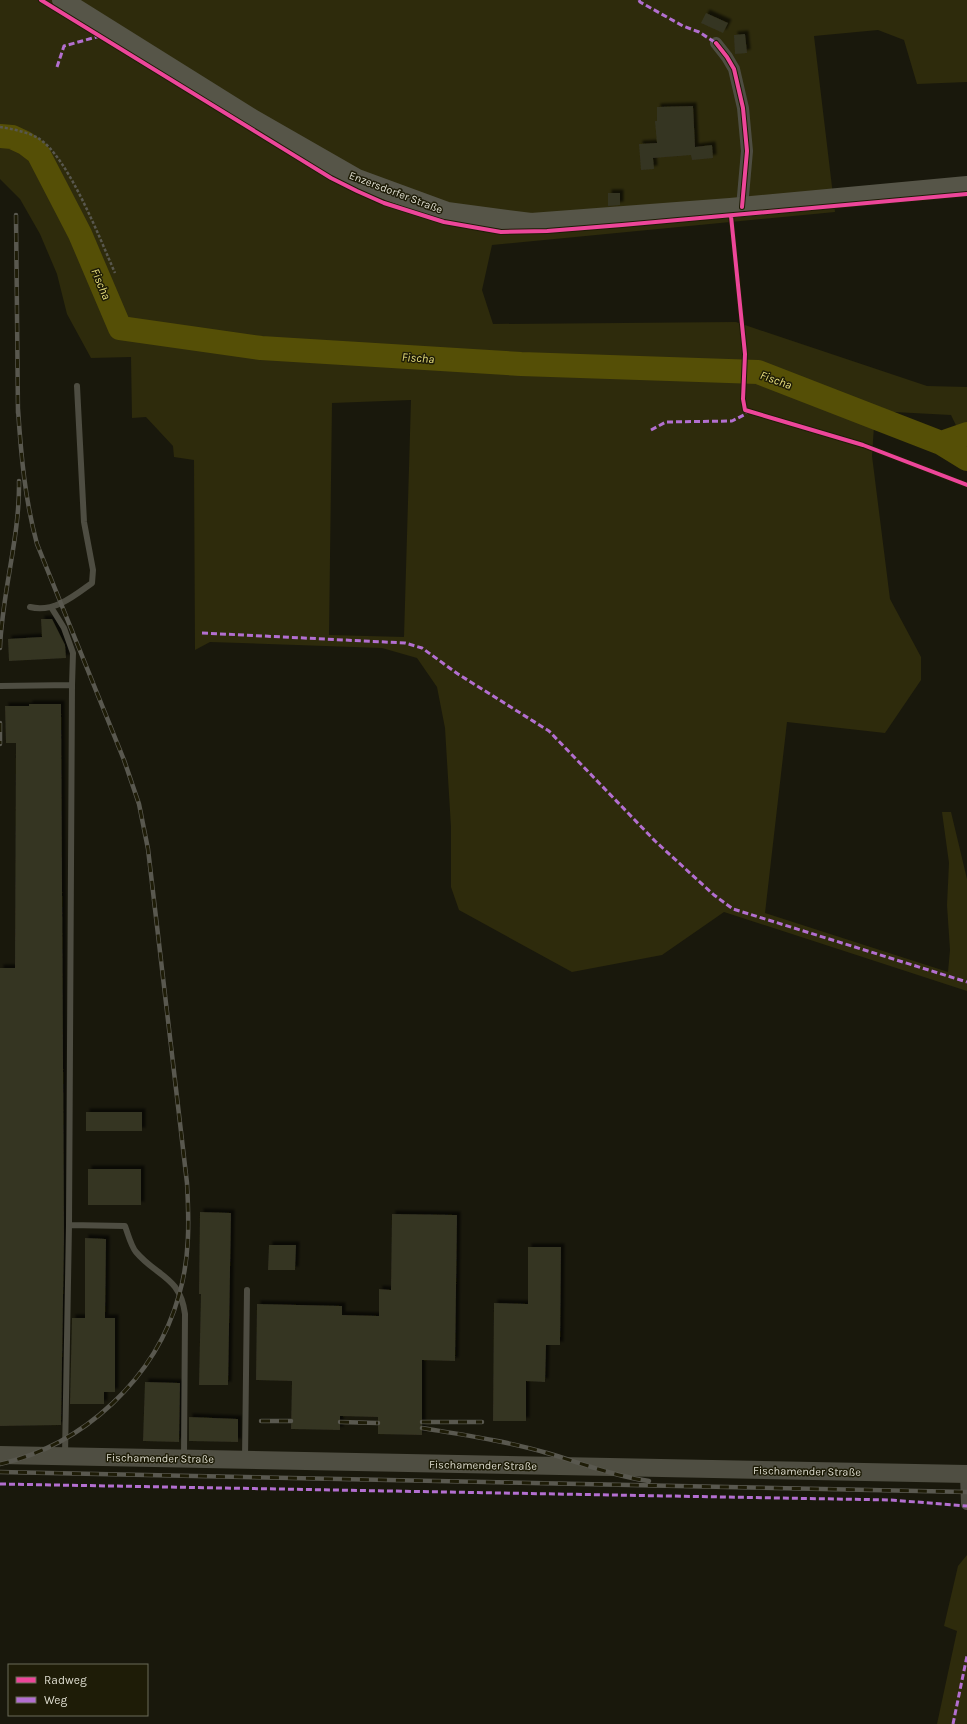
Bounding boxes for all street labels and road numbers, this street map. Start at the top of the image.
street label: Enzersdorfer Straße [347,169,445,216]
street label: Fischamender Straße [106,1451,214,1466]
street label: Fischamender Straße [429,1458,537,1473]
street label: Fischamender Straße [753,1464,861,1479]

